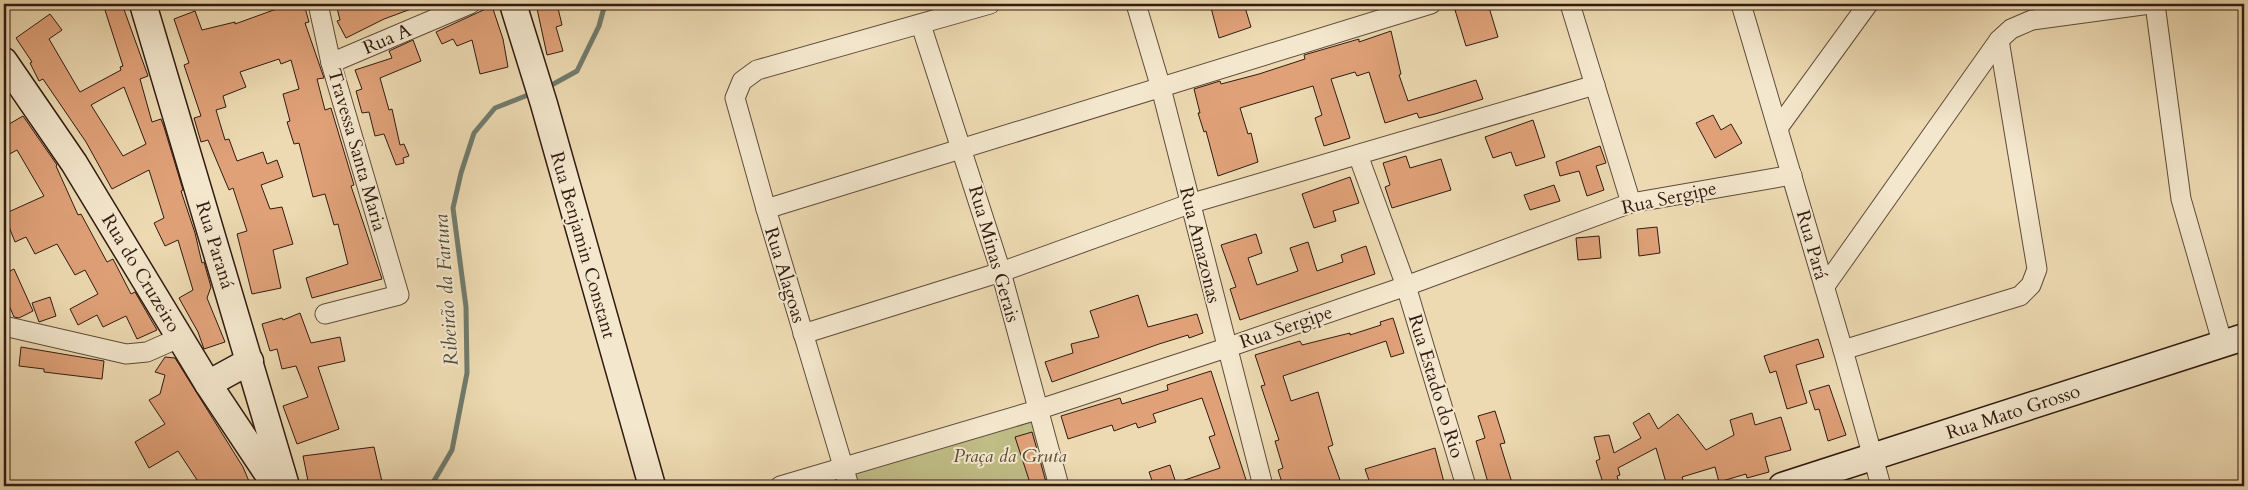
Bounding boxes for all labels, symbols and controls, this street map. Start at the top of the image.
street label: Rua A [359,17,416,61]
street label: Travessa Santa Maria [321,66,393,234]
street label: Rua Benjamin Constant [544,149,622,341]
street label: Rua Sergipe [1619,175,1719,221]
street label: Rua Minas Gerais [962,183,1026,325]
street label: Rua Amazonas [1173,184,1227,306]
street label: Rua Paraná [189,198,241,292]
street label: Rua Pará [1790,207,1834,283]
street label: Rua do Cruzeiro [95,209,187,337]
water label: Ribeirão da Fartura [427,213,465,367]
street label: Rua Alagoas [758,224,812,326]
street label: Rua Sergipe [1236,299,1336,355]
street label: Rua Estado do Rio [1402,311,1470,461]
street label: Rua Mato Grosso [1943,378,2083,446]
park label: Praça da Gruta [953,443,1067,469]

